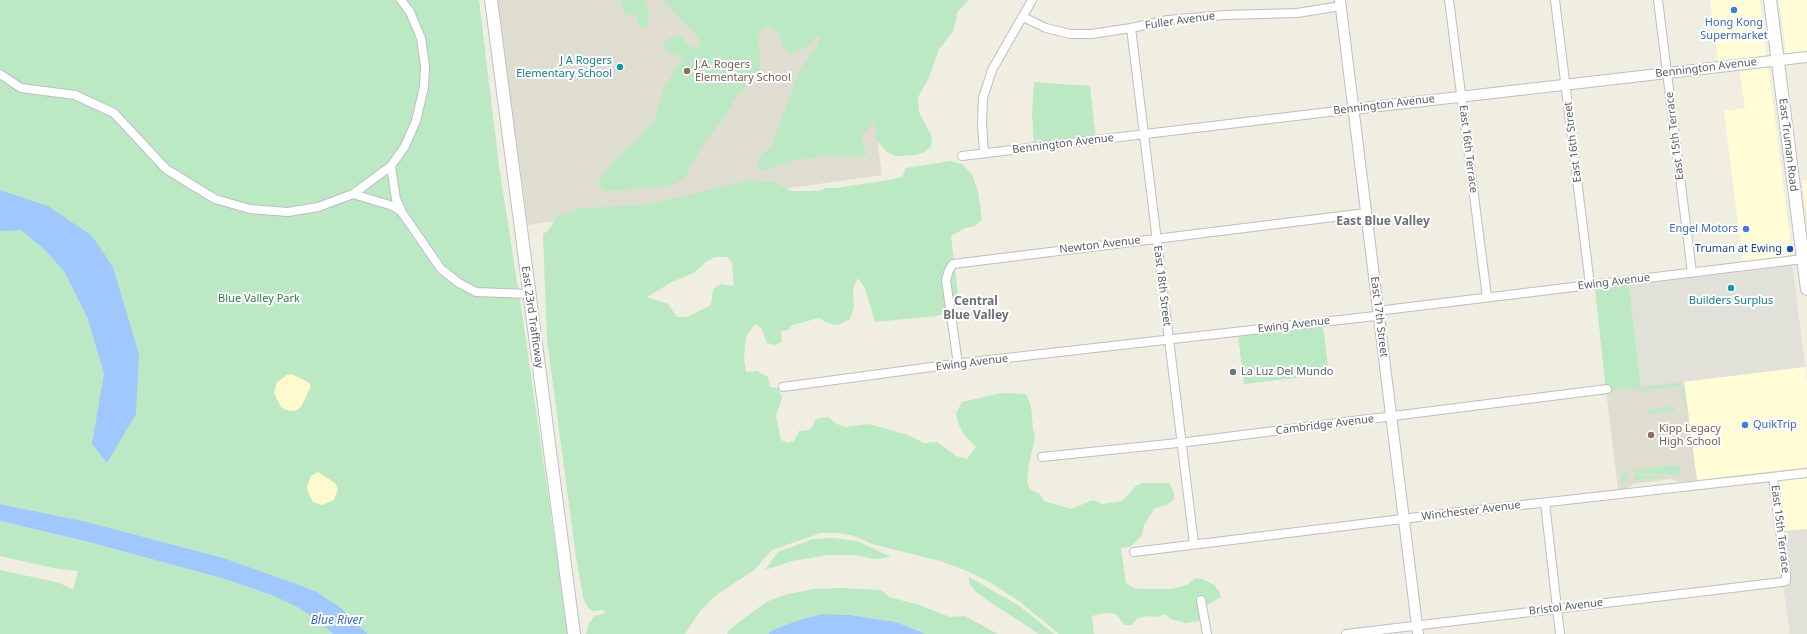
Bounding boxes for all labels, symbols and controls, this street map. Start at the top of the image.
marker: Hong Kong Supermarket [1729,5,1739,15]
street label: Fuller Avenue [1144,10,1216,32]
place label: Hong Kong Supermarket [1700,16,1768,42]
place label: J A Rogers Elementary School [516,54,612,80]
street label: Bennington Avenue [1654,55,1758,81]
place label: J.A. Rogers Elementary School [695,58,791,84]
marker: J A Rogers Elementary School [615,62,625,72]
marker: J.A. Rogers Elementary School [682,66,692,76]
street label: East 15th Terrace [1663,91,1687,181]
street label: Bennington Avenue [1332,92,1436,118]
street label: East Truman Road [1776,98,1800,192]
street label: East 16th Street [1561,101,1585,183]
street label: East 16th Terrace [1456,104,1480,194]
street label: Bennington Avenue [1011,131,1115,157]
district label: East Blue Valley [1336,215,1430,229]
place label: Engel Motors [1669,222,1738,236]
marker: Engel Motors [1741,224,1751,234]
street label: Newton Avenue [1059,233,1141,257]
place label: Truman at Ewing [1695,242,1782,256]
marker: Truman at Ewing [1785,244,1795,254]
street label: East 18th Street [1150,245,1174,327]
street label: East 23rd Trafficway [518,265,546,369]
street label: Ewing Avenue [1577,271,1651,293]
street label: East 17th Street [1367,276,1391,358]
marker: Builders Surplus [1726,283,1736,293]
park label: Blue Valley Park [218,292,300,306]
place label: Builders Surplus [1689,294,1773,308]
district label: Central Blue Valley [943,295,1009,323]
street label: Ewing Avenue [1257,314,1331,336]
street label: Ewing Avenue [935,352,1009,374]
place label: La Luz Del Mundo [1241,365,1333,379]
marker: La Luz Del Mundo [1228,367,1238,377]
street label: Cambridge Avenue [1275,412,1375,438]
place label: QuikTrip [1753,418,1797,432]
marker: QuikTrip [1740,420,1750,430]
place label: Kipp Legacy High School [1659,422,1721,448]
marker: Kipp Legacy High School [1646,430,1656,440]
street label: East 15th Terrace [1768,484,1792,574]
street label: Winchester Avenue [1421,498,1521,524]
street label: Bristol Avenue [1528,596,1604,618]
water label: Blue River [311,614,363,628]

